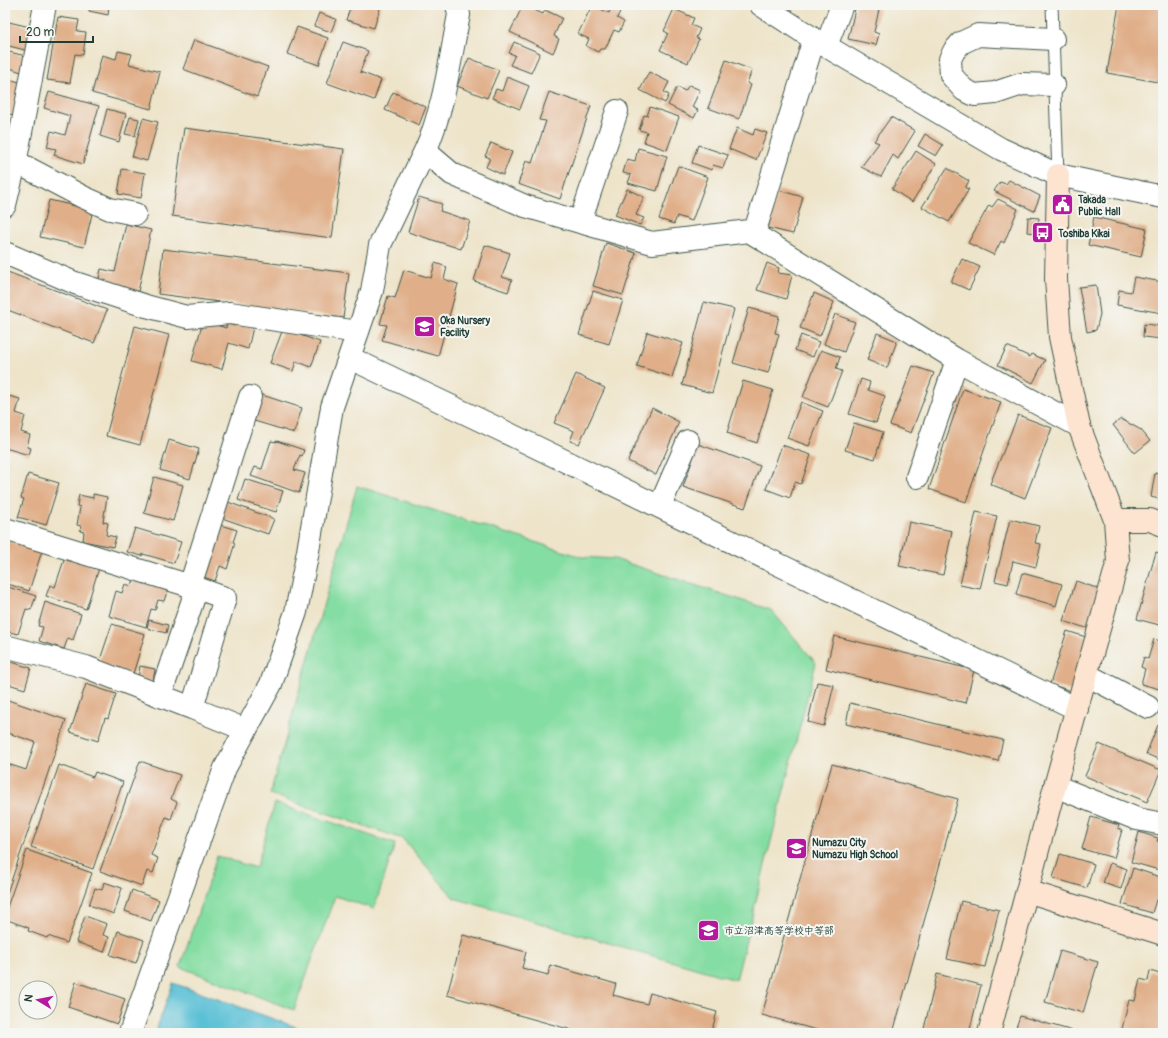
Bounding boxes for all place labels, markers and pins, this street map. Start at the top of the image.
public building icon: Takada Public Hall [1050,192,1076,218]
place label: Takada Public Hall [1077,194,1121,218]
bus stop icon: Toshiba Kikai [1029,220,1055,246]
place label: Toshiba Kikai [1057,228,1110,240]
school or university icon: Oka Nursery Facility [411,313,437,339]
place label: Oka Nursery Facility [440,315,491,339]
school or university icon: Numazu City Numazu High School [784,835,810,861]
place label: Numazu City Numazu High School [812,837,898,861]
school or university icon: 市立沼津高等学校中等部 [695,917,721,943]
place label: 市立沼津高等学校中等部 [724,925,834,937]

